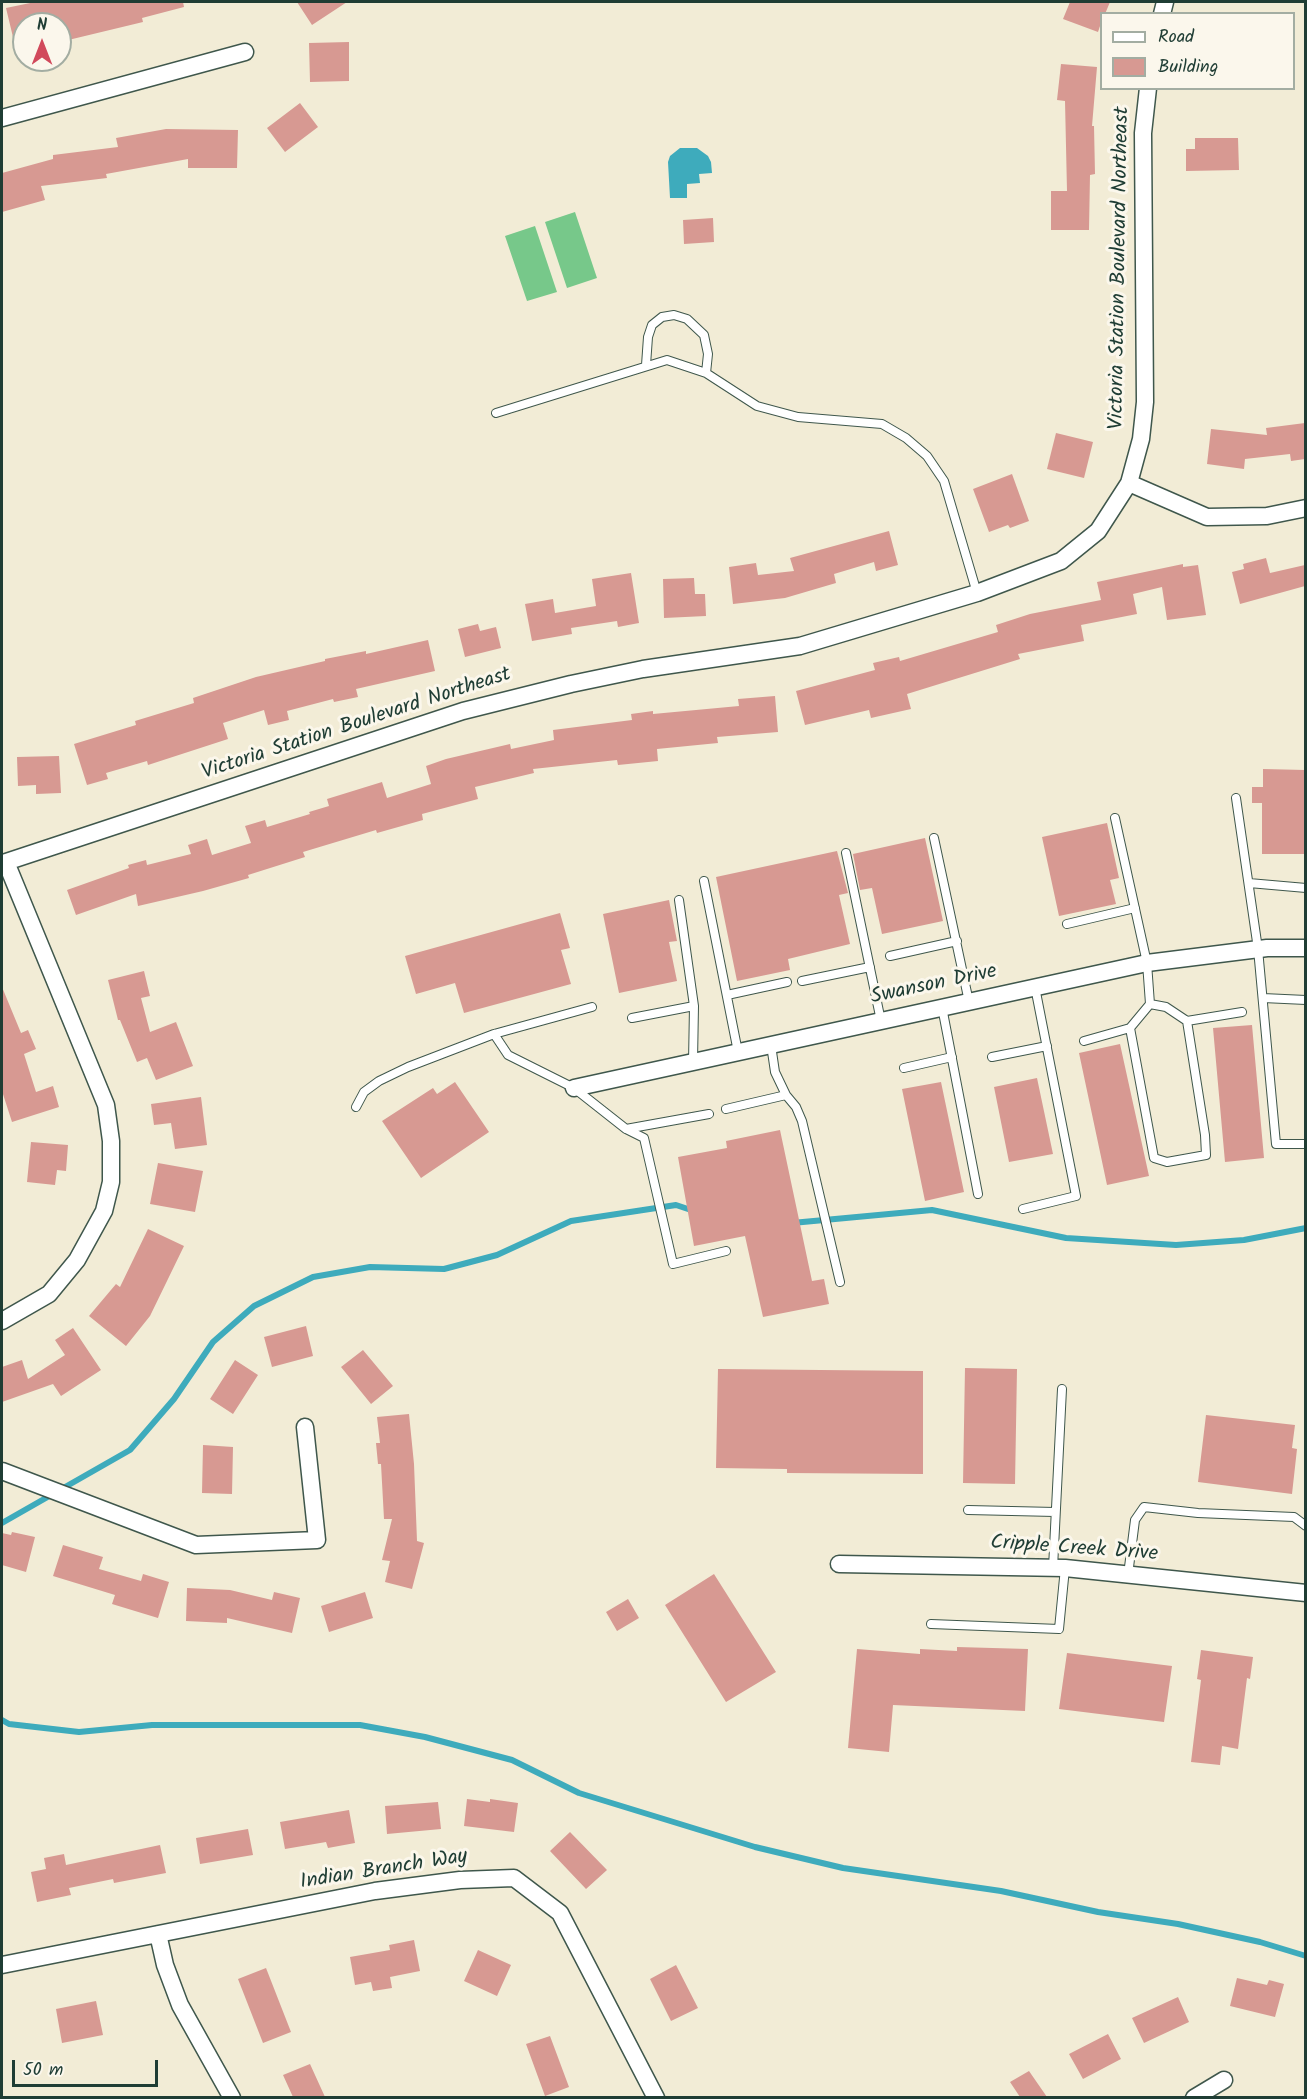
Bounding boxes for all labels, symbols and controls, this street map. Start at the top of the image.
north arrow [12,12,72,72]
legend [1100,12,1295,90]
text: N [37,13,47,38]
text: Road [1158,23,1194,52]
text: Building [1158,53,1218,82]
street label: Victoria Station Boulevard Northeast [1106,106,1136,430]
street label: Victoria Station Boulevard Northeast [199,663,515,787]
street label: Swanson Drive [869,960,999,1012]
street label: Cripple Creek Drive [989,1532,1159,1568]
street label: Indian Branch Way [298,1845,470,1897]
scale bar [15,2048,160,2086]
text: 50 m [23,2056,63,2085]

